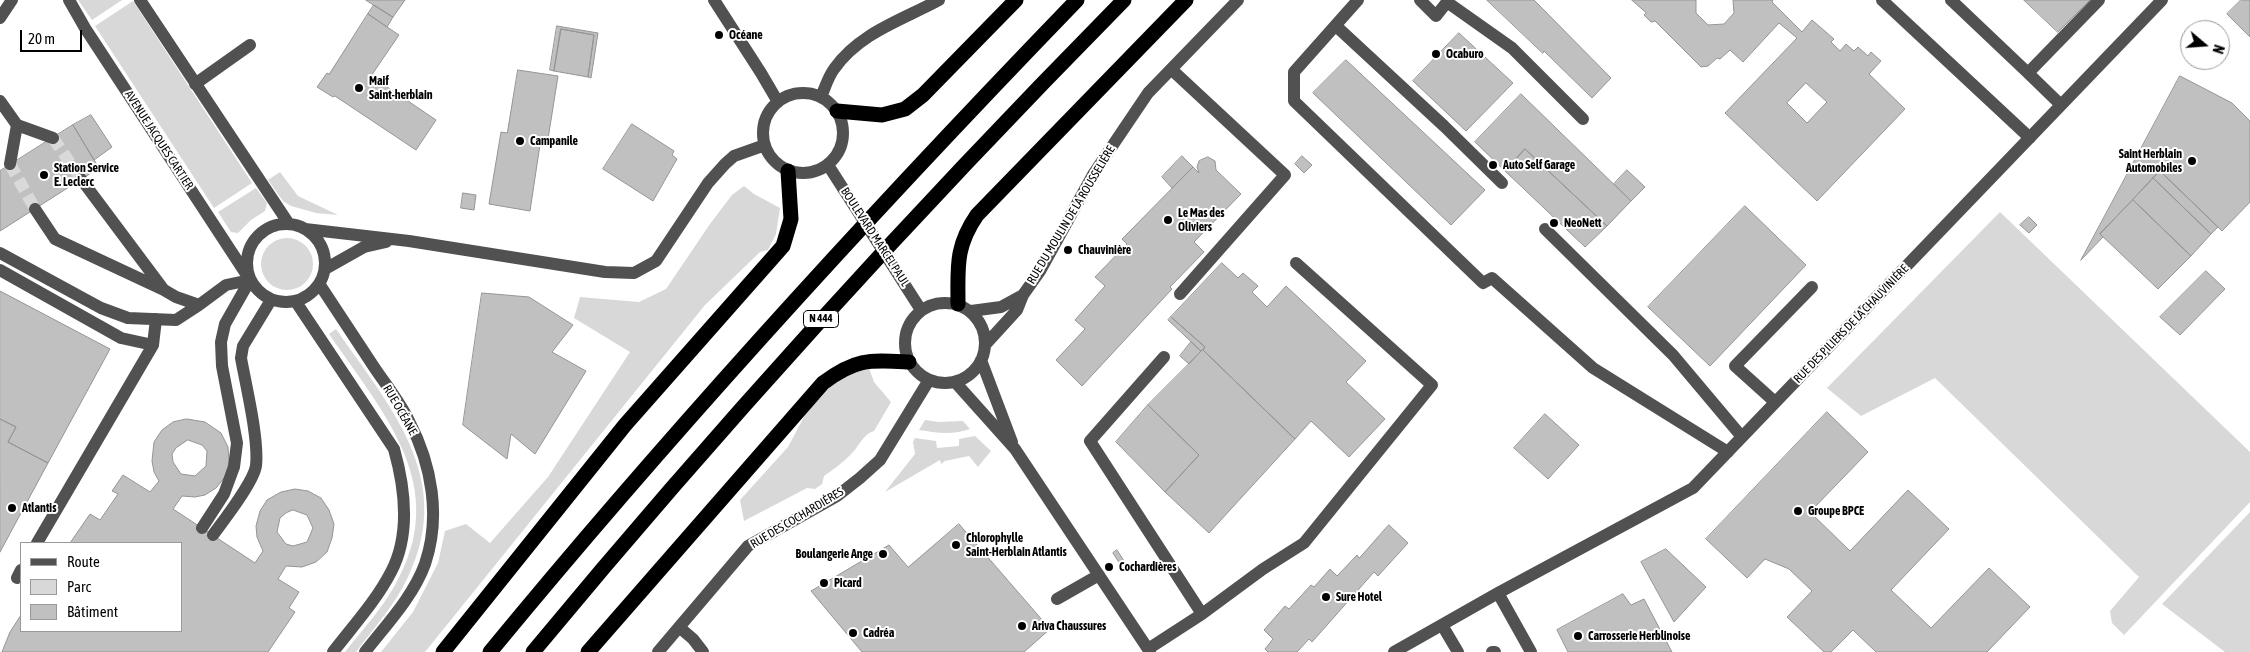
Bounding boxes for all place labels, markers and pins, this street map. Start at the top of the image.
place label: Océane [729,28,763,42]
marker: Océane [713,29,725,41]
place label: Ocaburo [1446,47,1484,61]
marker: Ocaburo [1430,48,1442,60]
place label: Maif Saint-herblain [369,74,432,102]
marker: Maif Saint-herblain [353,82,365,94]
place label: Campanile [530,134,578,148]
marker: Campanile [514,135,526,147]
place label: Saint Herblain Automobiles [2119,147,2182,175]
marker: Saint Herblain Automobiles [2186,155,2198,167]
place label: Auto Self Garage [1503,158,1575,172]
marker: Auto Self Garage [1487,159,1499,171]
place label: Station Service E. Leclerc [54,161,119,189]
marker: Station Service E. Leclerc [38,169,50,181]
place label: Le Mas des Oliviers [1178,206,1225,234]
marker: Le Mas des Oliviers [1162,214,1174,226]
place label: NeoNett [1564,216,1602,230]
marker: NeoNett [1548,217,1560,229]
place label: Chauvinière [1078,243,1131,257]
marker: Chauvinière [1062,244,1074,256]
place label: Atlantis [22,501,56,515]
marker: Atlantis [6,502,18,514]
place label: Groupe BPCE [1808,504,1864,518]
marker: Groupe BPCE [1792,505,1804,517]
place label: Chlorophylle Saint-Herblain Atlantis [966,531,1067,559]
marker: Chlorophylle Saint-Herblain Atlantis [950,539,962,551]
place label: Boulangerie Ange [795,547,873,561]
marker: Boulangerie Ange [877,548,889,560]
place label: Cochardières [1119,560,1177,574]
marker: Cochardières [1103,561,1115,573]
place label: Picard [834,576,862,590]
marker: Picard [818,577,830,589]
place label: Sure Hotel [1336,590,1382,604]
marker: Sure Hotel [1320,591,1332,603]
place label: Ariva Chaussures [1032,619,1106,633]
marker: Ariva Chaussures [1016,620,1028,632]
place label: Cadréa [863,626,894,640]
marker: Cadréa [847,627,859,639]
place label: Carrosserie Herblinoise [1588,629,1691,643]
marker: Carrosserie Herblinoise [1572,630,1584,642]

